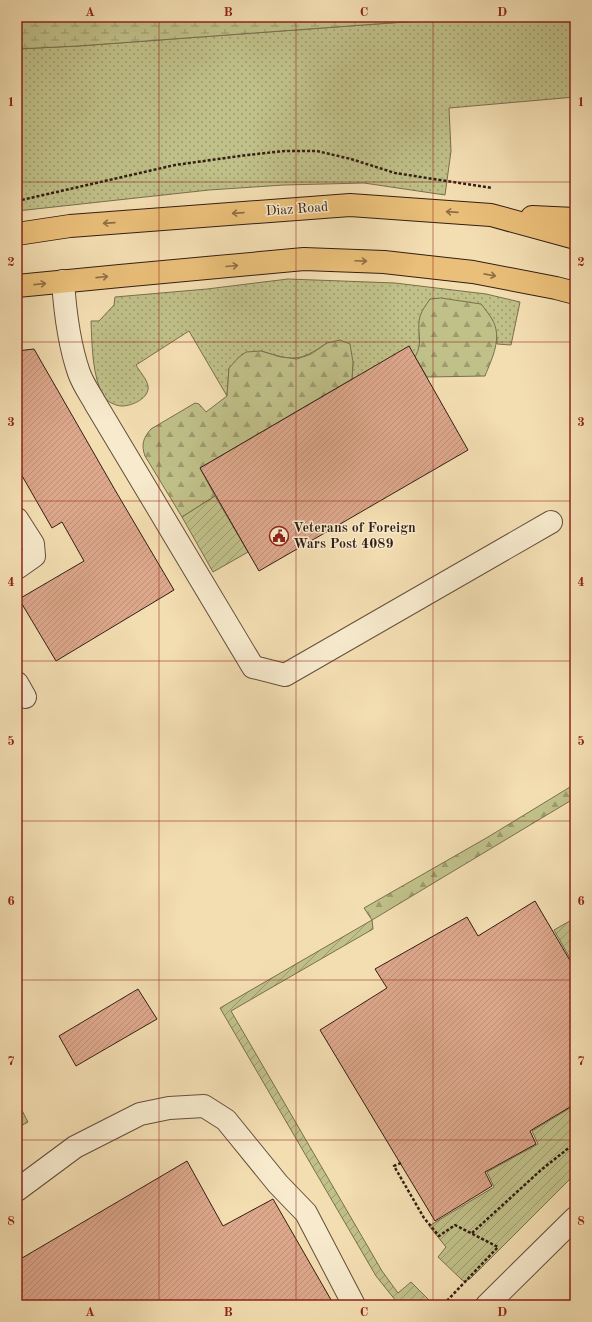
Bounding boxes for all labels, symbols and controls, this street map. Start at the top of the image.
text: A [85,6,95,19]
text: B [223,6,233,19]
text: C [360,6,368,19]
text: D [497,6,507,19]
text: 1 [7,96,15,109]
text: 1 [577,96,585,109]
street label: Diaz Road [265,200,329,218]
one-way arrow [446,208,459,215]
one-way arrow [232,210,245,217]
one-way arrow [103,220,116,227]
text: 2 [7,256,15,269]
text: 2 [577,256,585,269]
one-way arrow [354,258,367,265]
one-way arrow [225,262,238,269]
one-way arrow [483,272,496,280]
one-way arrow [95,274,108,281]
one-way arrow [33,280,46,288]
text: 3 [7,416,15,429]
text: 3 [577,416,585,429]
place label: Veterans of Foreign Wars Post 4089 [293,521,416,551]
public building icon: Veterans of Foreign Wars Post 4089 [268,525,290,547]
text: 4 [7,576,15,589]
text: 4 [577,576,585,589]
text: 5 [7,735,15,748]
text: 5 [577,735,585,748]
text: 6 [7,895,15,908]
text: 6 [577,895,585,908]
text: 7 [7,1055,15,1068]
text: 7 [577,1055,585,1068]
text: 8 [7,1215,15,1228]
text: 8 [577,1215,585,1228]
text: A [85,1306,95,1319]
text: B [223,1306,233,1319]
text: C [360,1306,368,1319]
text: D [497,1306,507,1319]

